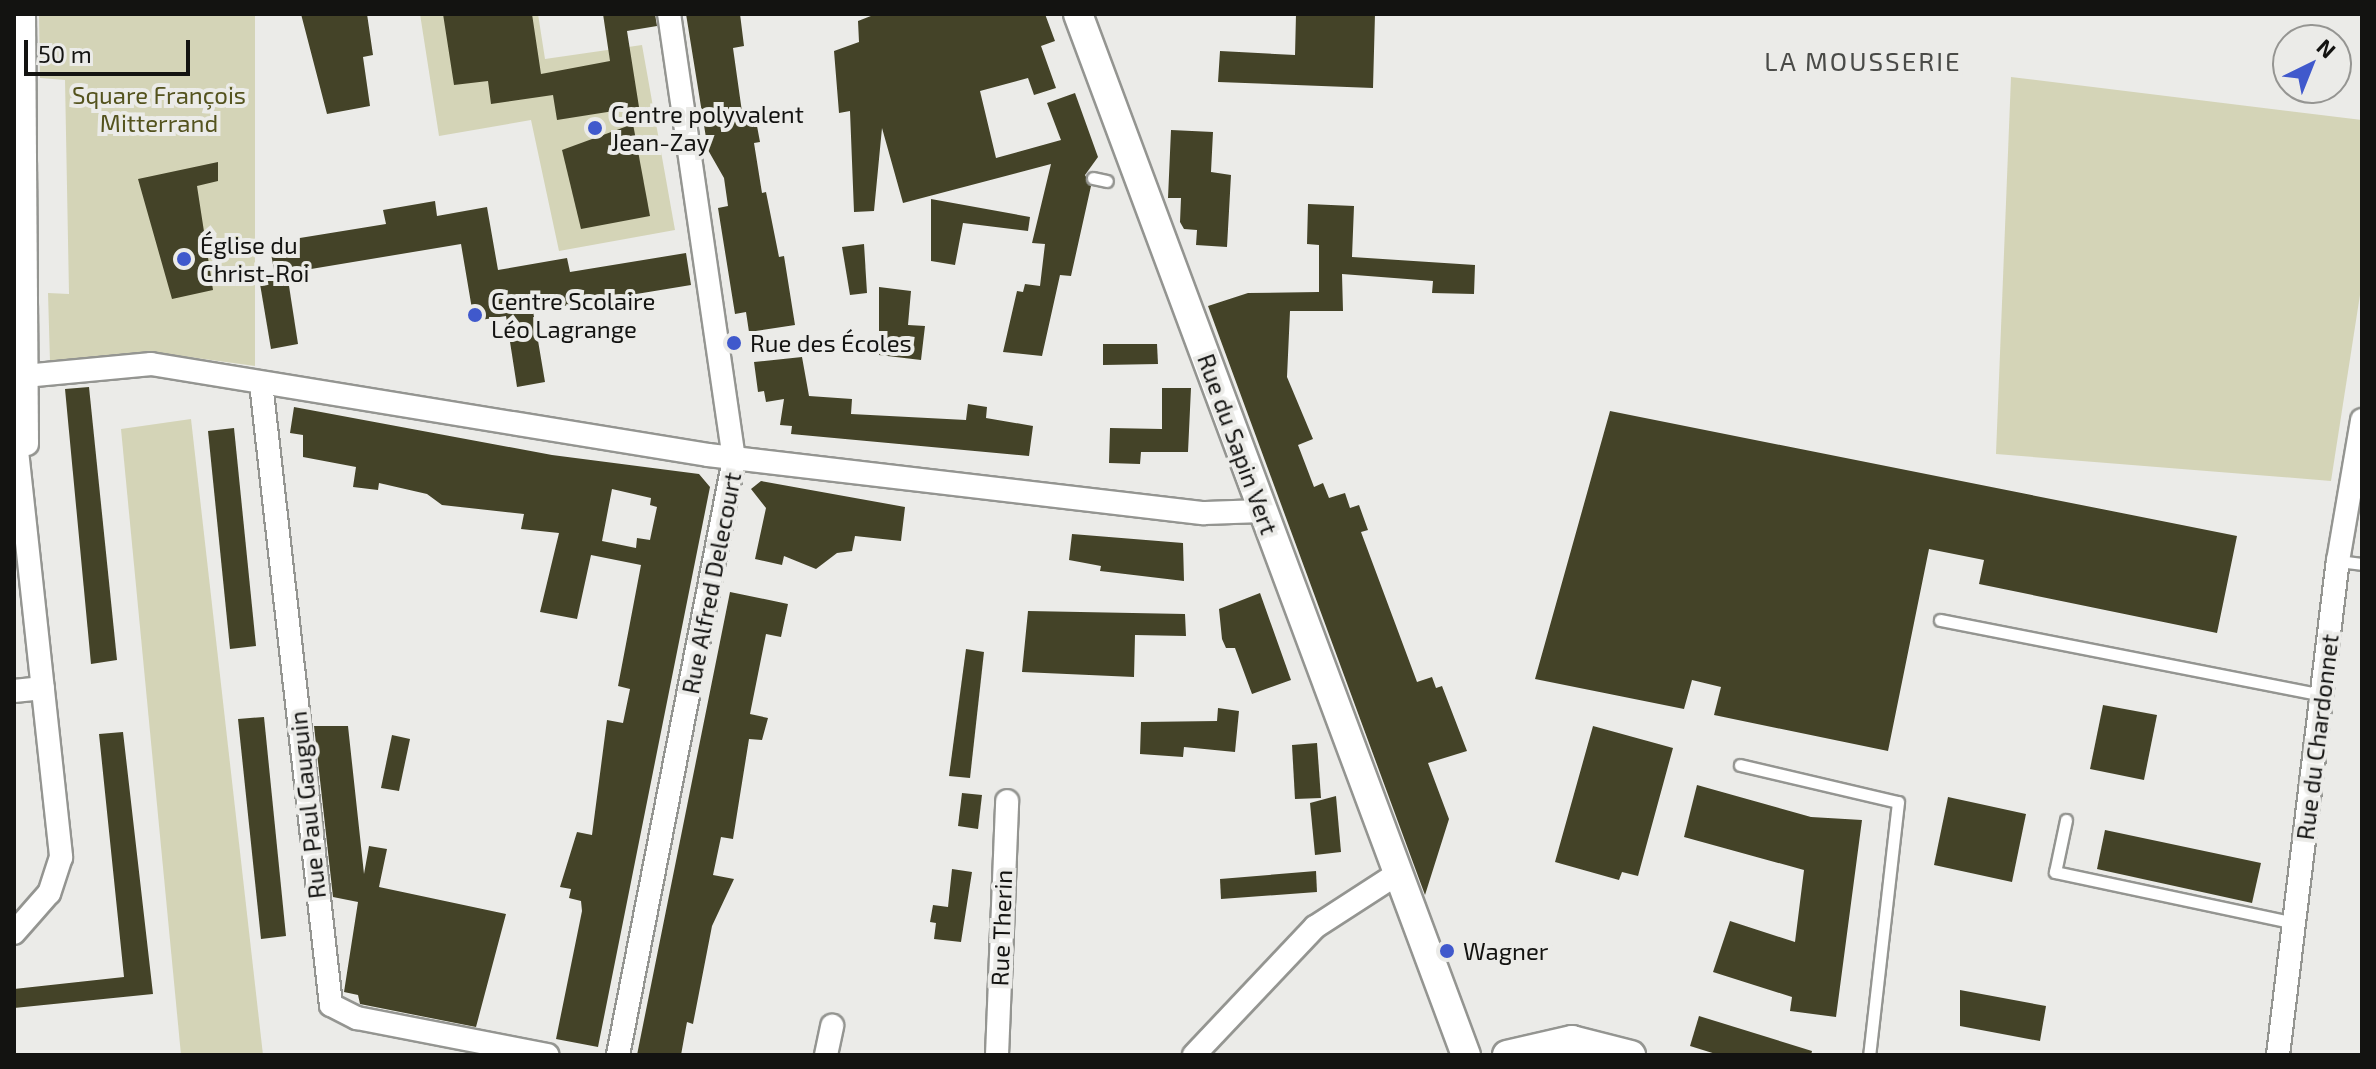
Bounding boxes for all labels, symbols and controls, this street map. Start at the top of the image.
scale bar [28,24,194,74]
north arrow [2272,24,2352,104]
text: N [2312,33,2342,63]
text: 50 m [38,39,92,68]
district label: LA MOUSSERIE [1764,45,1962,77]
park label: Square François Mitterrand [72,81,246,137]
place label: Centre polyvalent Jean-Zay [611,100,804,156]
marker: Centre polyvalent Jean-Zay [586,119,604,137]
place label: Église du Christ-Roi [200,231,310,287]
marker: Église du Christ-Roi [175,250,193,268]
place label: Centre Scolaire Léo Lagrange [491,287,655,343]
marker: Centre Scolaire Léo Lagrange [466,306,484,324]
place label: Rue des Écoles [750,329,912,357]
marker: Rue des Écoles [725,334,743,352]
street label: Rue du Sapin Vert [1192,349,1284,539]
street label: Rue Alfred Delecourt [675,470,747,696]
street label: Rue du Chardonnet [2290,633,2344,841]
street label: Rue Paul Gauguin [283,709,331,901]
street label: Rue Therin [985,869,1017,987]
place label: Wagner [1463,937,1548,965]
marker: Wagner [1438,942,1456,960]

